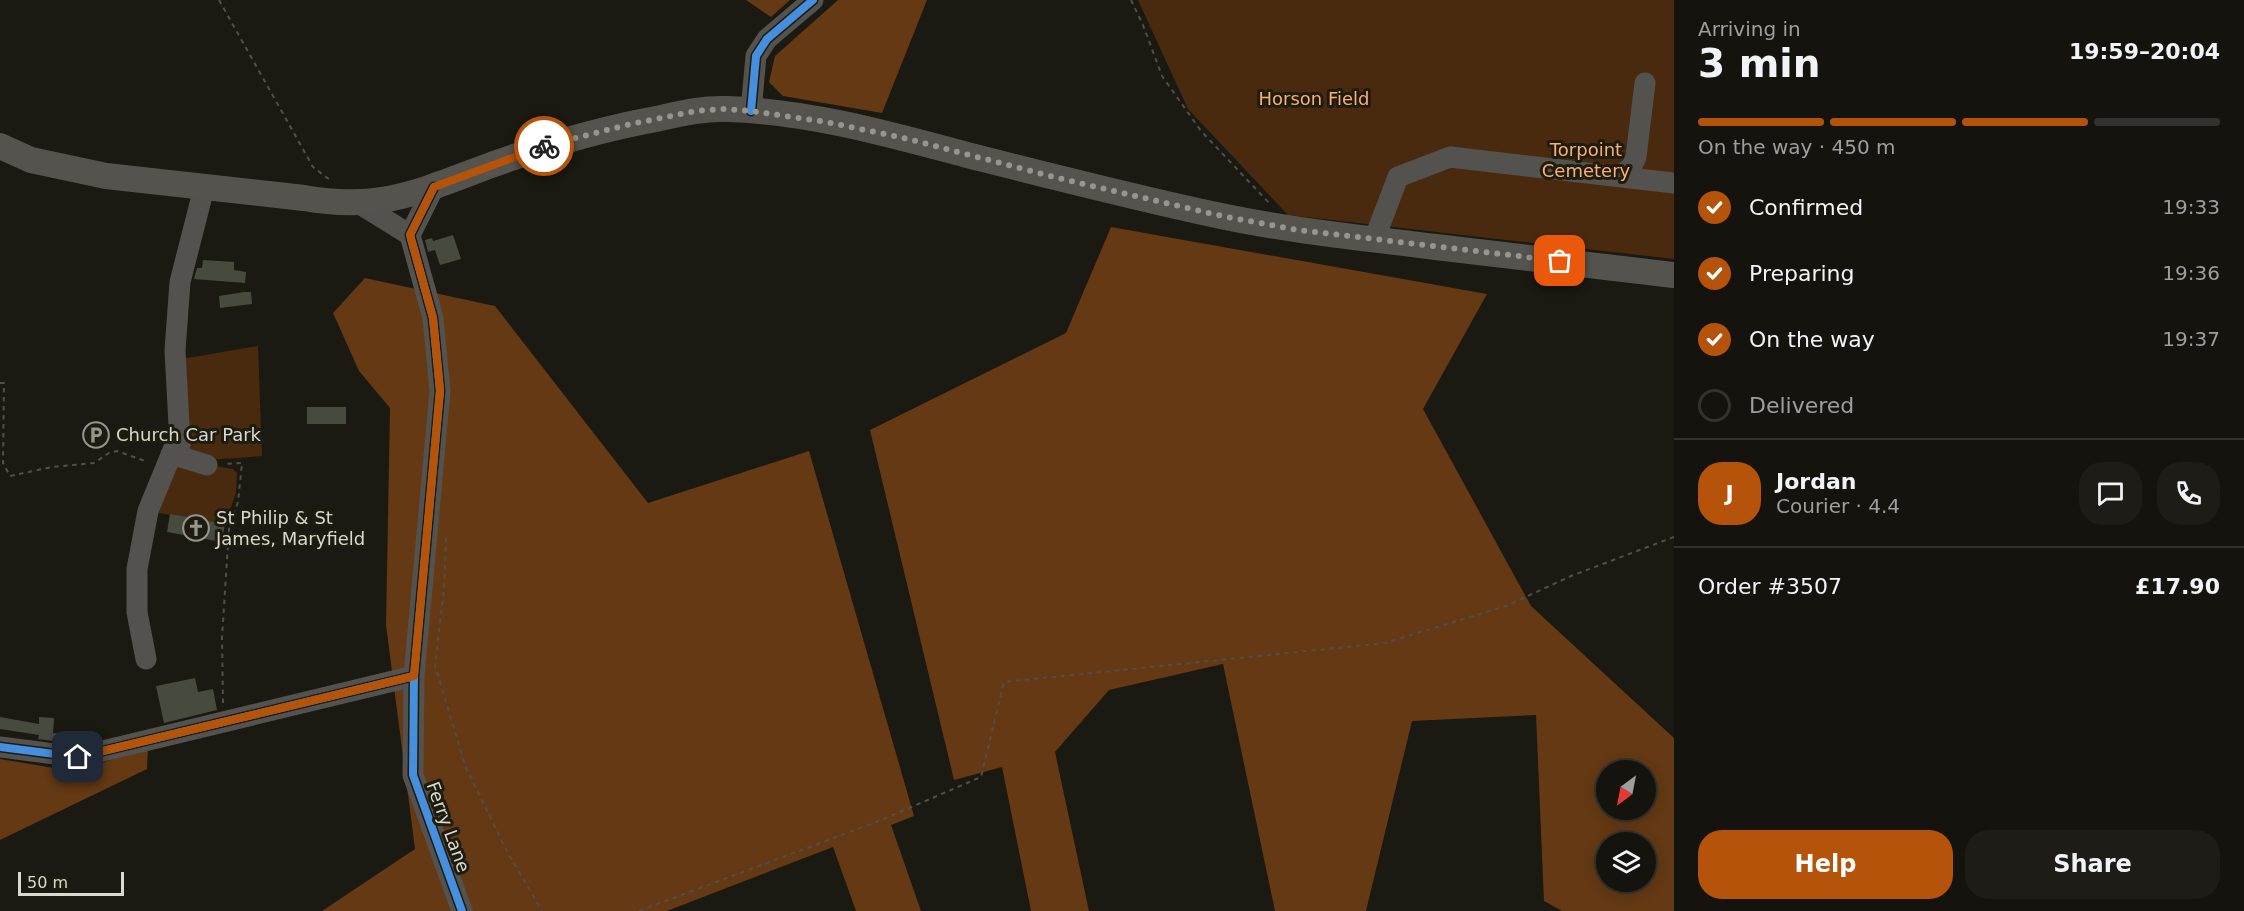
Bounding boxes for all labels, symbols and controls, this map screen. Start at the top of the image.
text: Arriving in [1698,17,1801,41]
text: 19:59–20:04 [2069,39,2220,64]
text: 3 min [1698,41,1820,86]
park label: Horson Field [1258,88,1370,109]
courier [514,116,574,176]
icon: bike [528,130,561,163]
text: On the way · 450 m [1698,135,1896,159]
park label: Torpoint Cemetery [1542,139,1631,181]
icon: check [1698,191,1731,224]
text: Confirmed [1749,195,1863,220]
text: 19:33 [2162,195,2220,219]
pin [1534,235,1585,286]
icon: bag [1543,244,1576,277]
icon: check [1698,257,1731,290]
text: Preparing [1749,261,1855,286]
text: 19:36 [2162,261,2220,285]
icon: check [1698,323,1731,356]
text: On the way [1749,327,1875,352]
text: 19:37 [2162,327,2220,351]
text: Delivered [1749,393,1854,418]
parking icon: Church Car Park [81,420,111,450]
place label: Church Car Park [116,424,262,445]
button: chat [2079,462,2142,525]
button: phone [2157,462,2220,525]
text: Jordan [1776,469,1856,494]
text: J [1725,481,1734,506]
text: Courier · 4.4 [1776,494,1900,518]
place label: St Philip & St James, Maryfield [215,507,365,549]
church icon: St Philip & St James, Maryfield [181,513,211,543]
text: Order #3507 [1698,574,1842,599]
text: £17.90 [2135,574,2220,599]
pin [52,731,103,782]
icon: home [61,740,94,773]
north arrow [1596,760,1656,820]
map controls [1596,760,1656,892]
street label: Ferry Lane [422,779,475,875]
button: Help [1698,830,1953,899]
button: Share [1965,830,2220,899]
button: layers [1596,832,1656,892]
scale bar [18,869,124,896]
text: 50 m [27,873,68,892]

